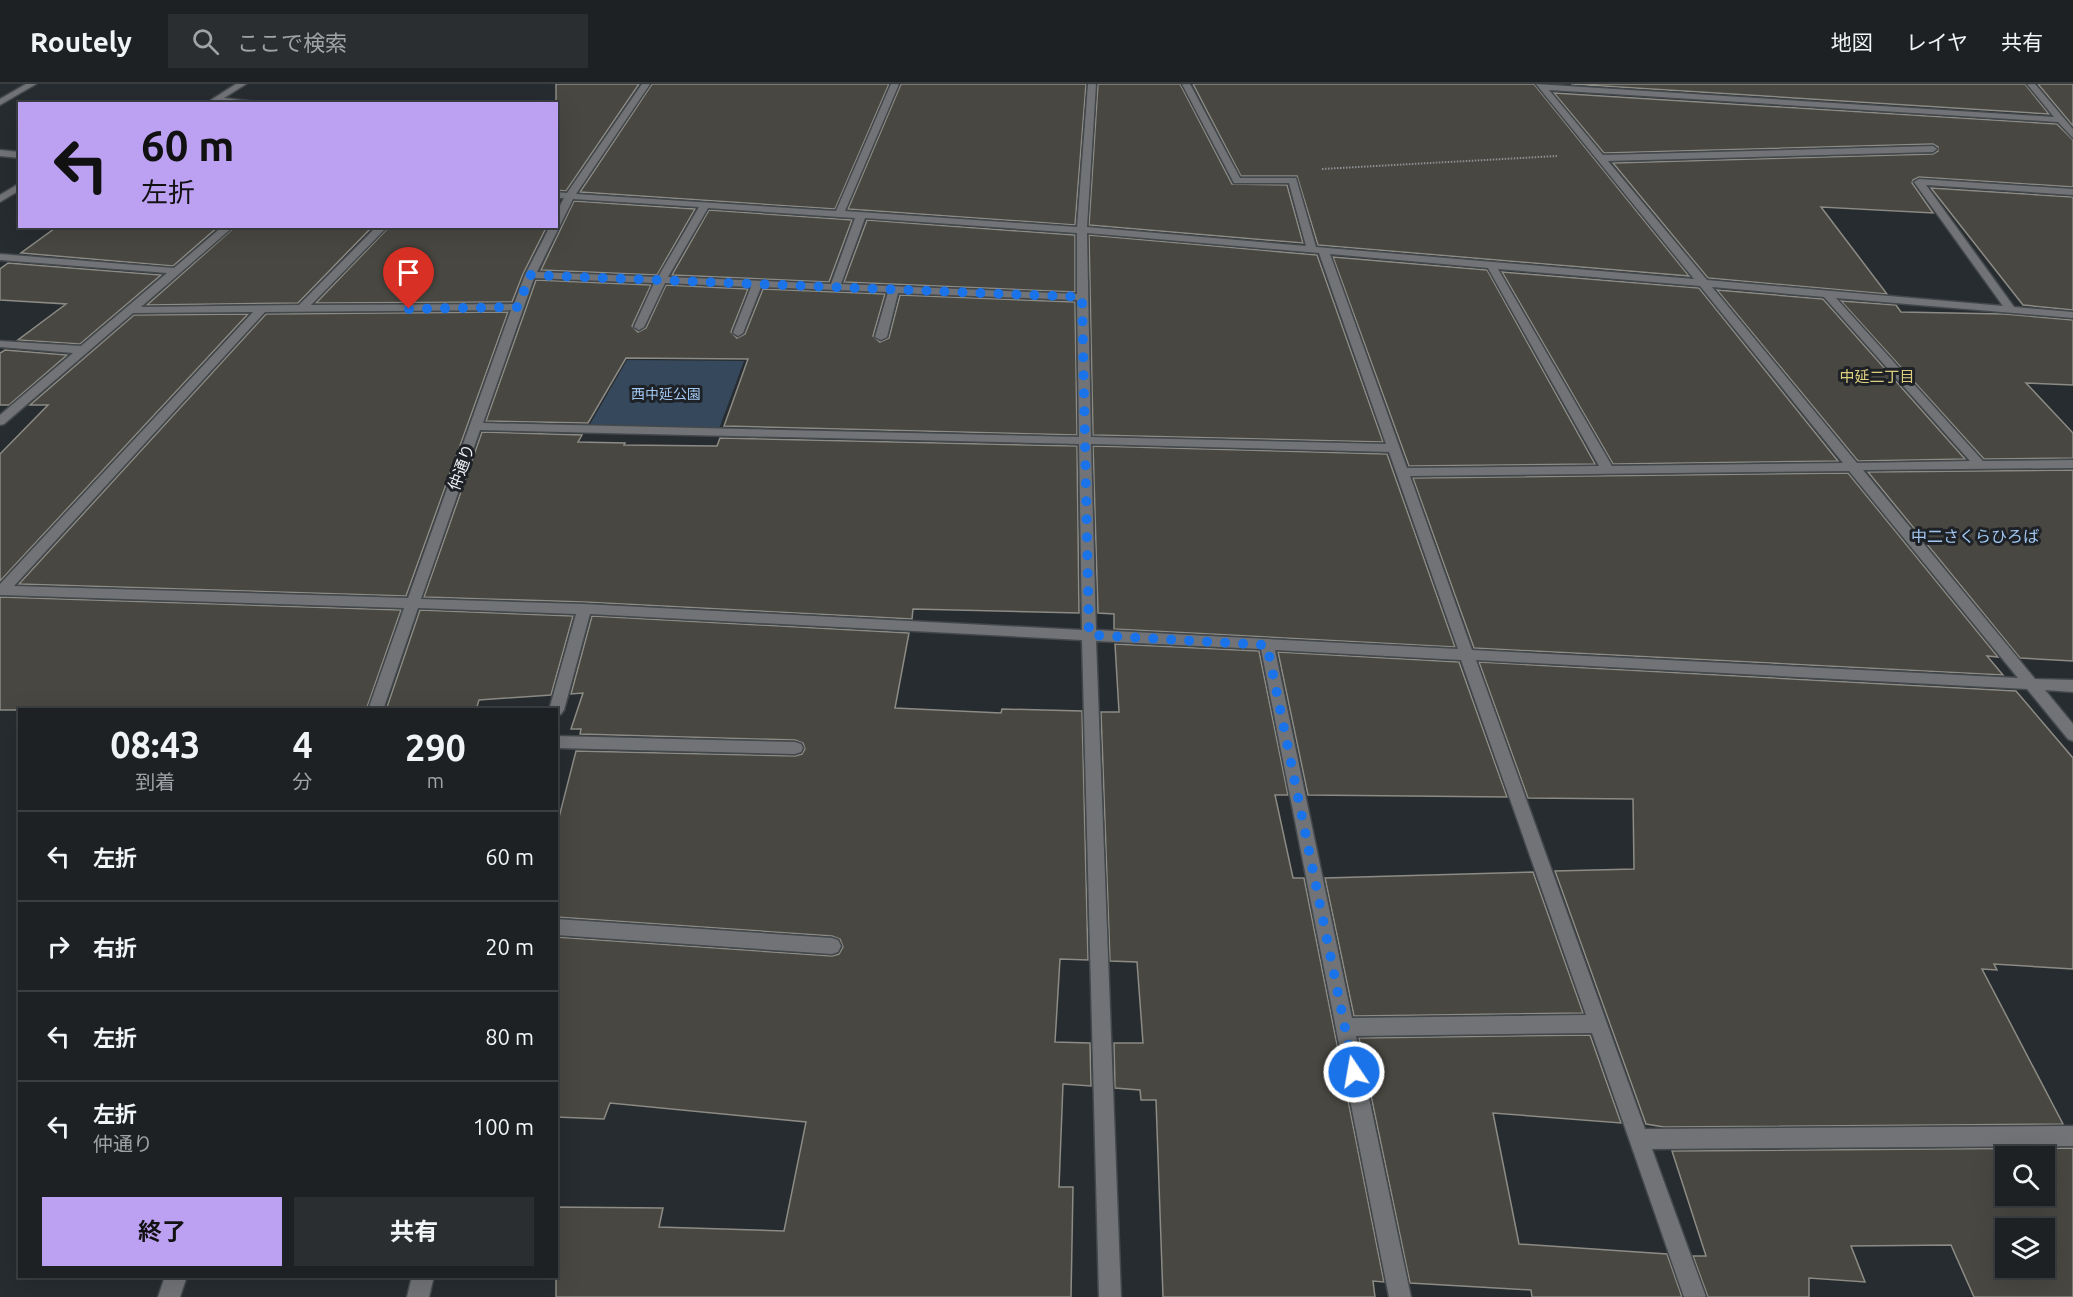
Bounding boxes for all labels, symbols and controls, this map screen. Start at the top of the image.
search box [168,14,588,68]
icon: search [189,25,222,58]
text: Routely [30,26,132,57]
text: ここで検索 [237,30,347,55]
text: 地図 [1831,30,1873,54]
text: レイヤ [1906,30,1968,54]
text: 共有 [2001,30,2043,54]
text: 60 m [141,122,235,169]
icon: left [42,126,120,204]
text: 左折 [141,177,195,207]
pin [383,247,434,309]
icon: arrive [392,256,425,289]
district label: 中延二丁目 [1839,368,1915,385]
park label: 西中延公園 [631,386,701,402]
street label: 仲通り [444,441,478,493]
park label: 中二さくらひろば [1911,527,2039,545]
text: 08:43 [110,724,200,765]
text: 4 [292,724,313,765]
text: 290 [405,727,466,768]
text: m [427,769,444,792]
text: 到着 [135,770,175,793]
text: 分 [293,770,313,793]
icon: left [42,840,75,873]
text: 60 m [485,844,534,869]
text: 左折 [93,845,137,870]
icon: right [42,930,75,963]
text: 20 m [485,934,534,959]
text: 右折 [93,935,137,960]
icon: left [42,1020,75,1053]
text: 80 m [485,1024,534,1049]
text: 左折 [93,1025,137,1050]
position arrow [1322,1040,1386,1104]
text: 左折 [93,1101,137,1126]
icon: left [42,1110,75,1143]
text: 100 m [473,1114,534,1139]
text: 仲通り [93,1132,153,1155]
map controls [1995,1146,2055,1278]
button: search [1995,1146,2055,1206]
button: 終了 [42,1197,282,1266]
button: 共有 [294,1197,534,1266]
button: layers [1995,1218,2055,1278]

